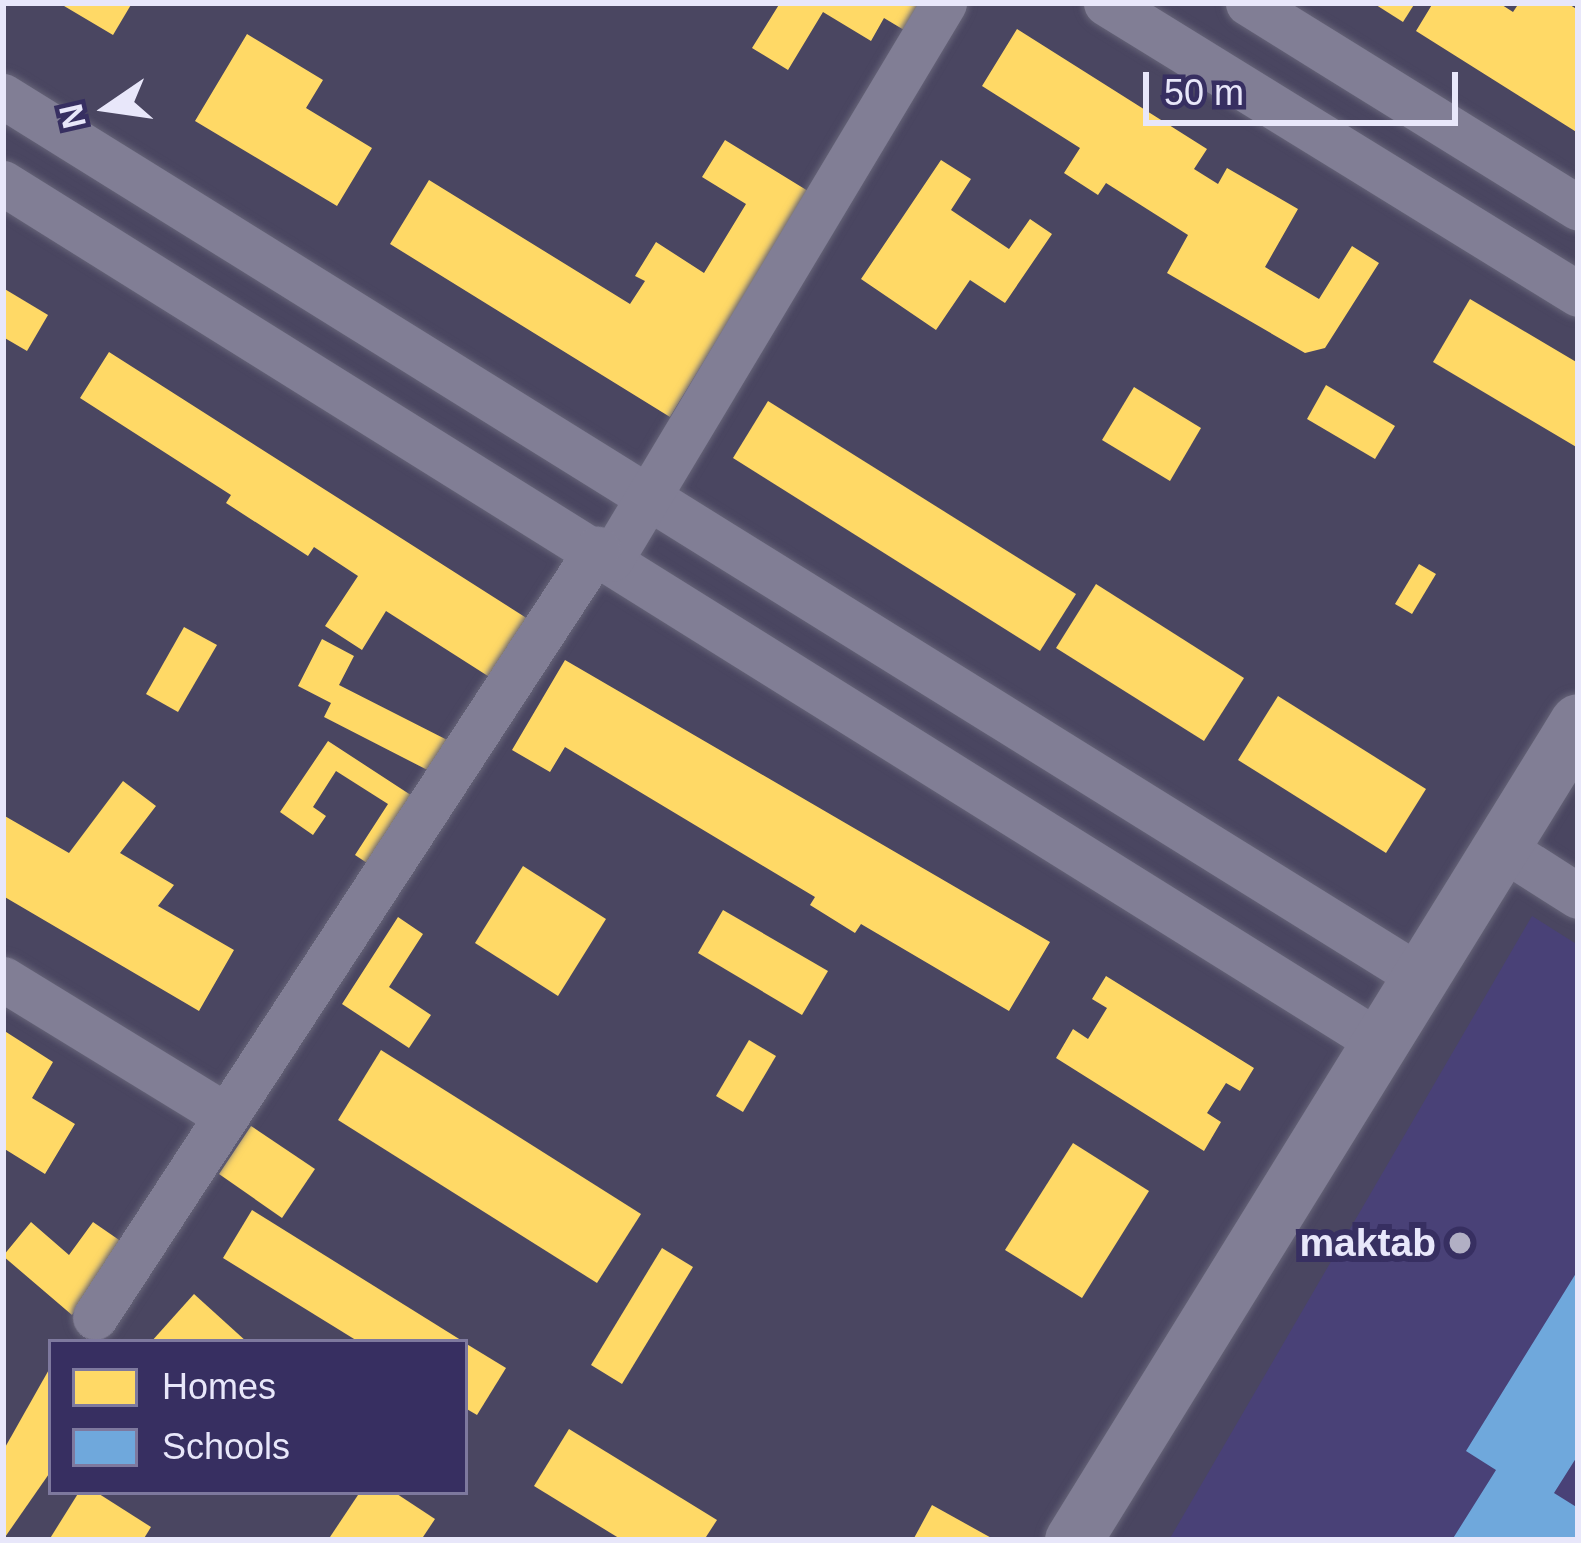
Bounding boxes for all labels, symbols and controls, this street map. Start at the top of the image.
north arrow [48,48,168,168]
scale bar [1149,48,1464,122]
text: 50 m [1164,72,1244,113]
text: N [52,100,93,132]
place label: maktab [1299,1220,1436,1266]
marker: maktab [1447,1230,1473,1256]
legend [48,1339,468,1495]
text: Homes [162,1366,276,1407]
text: Schools [162,1426,290,1467]

